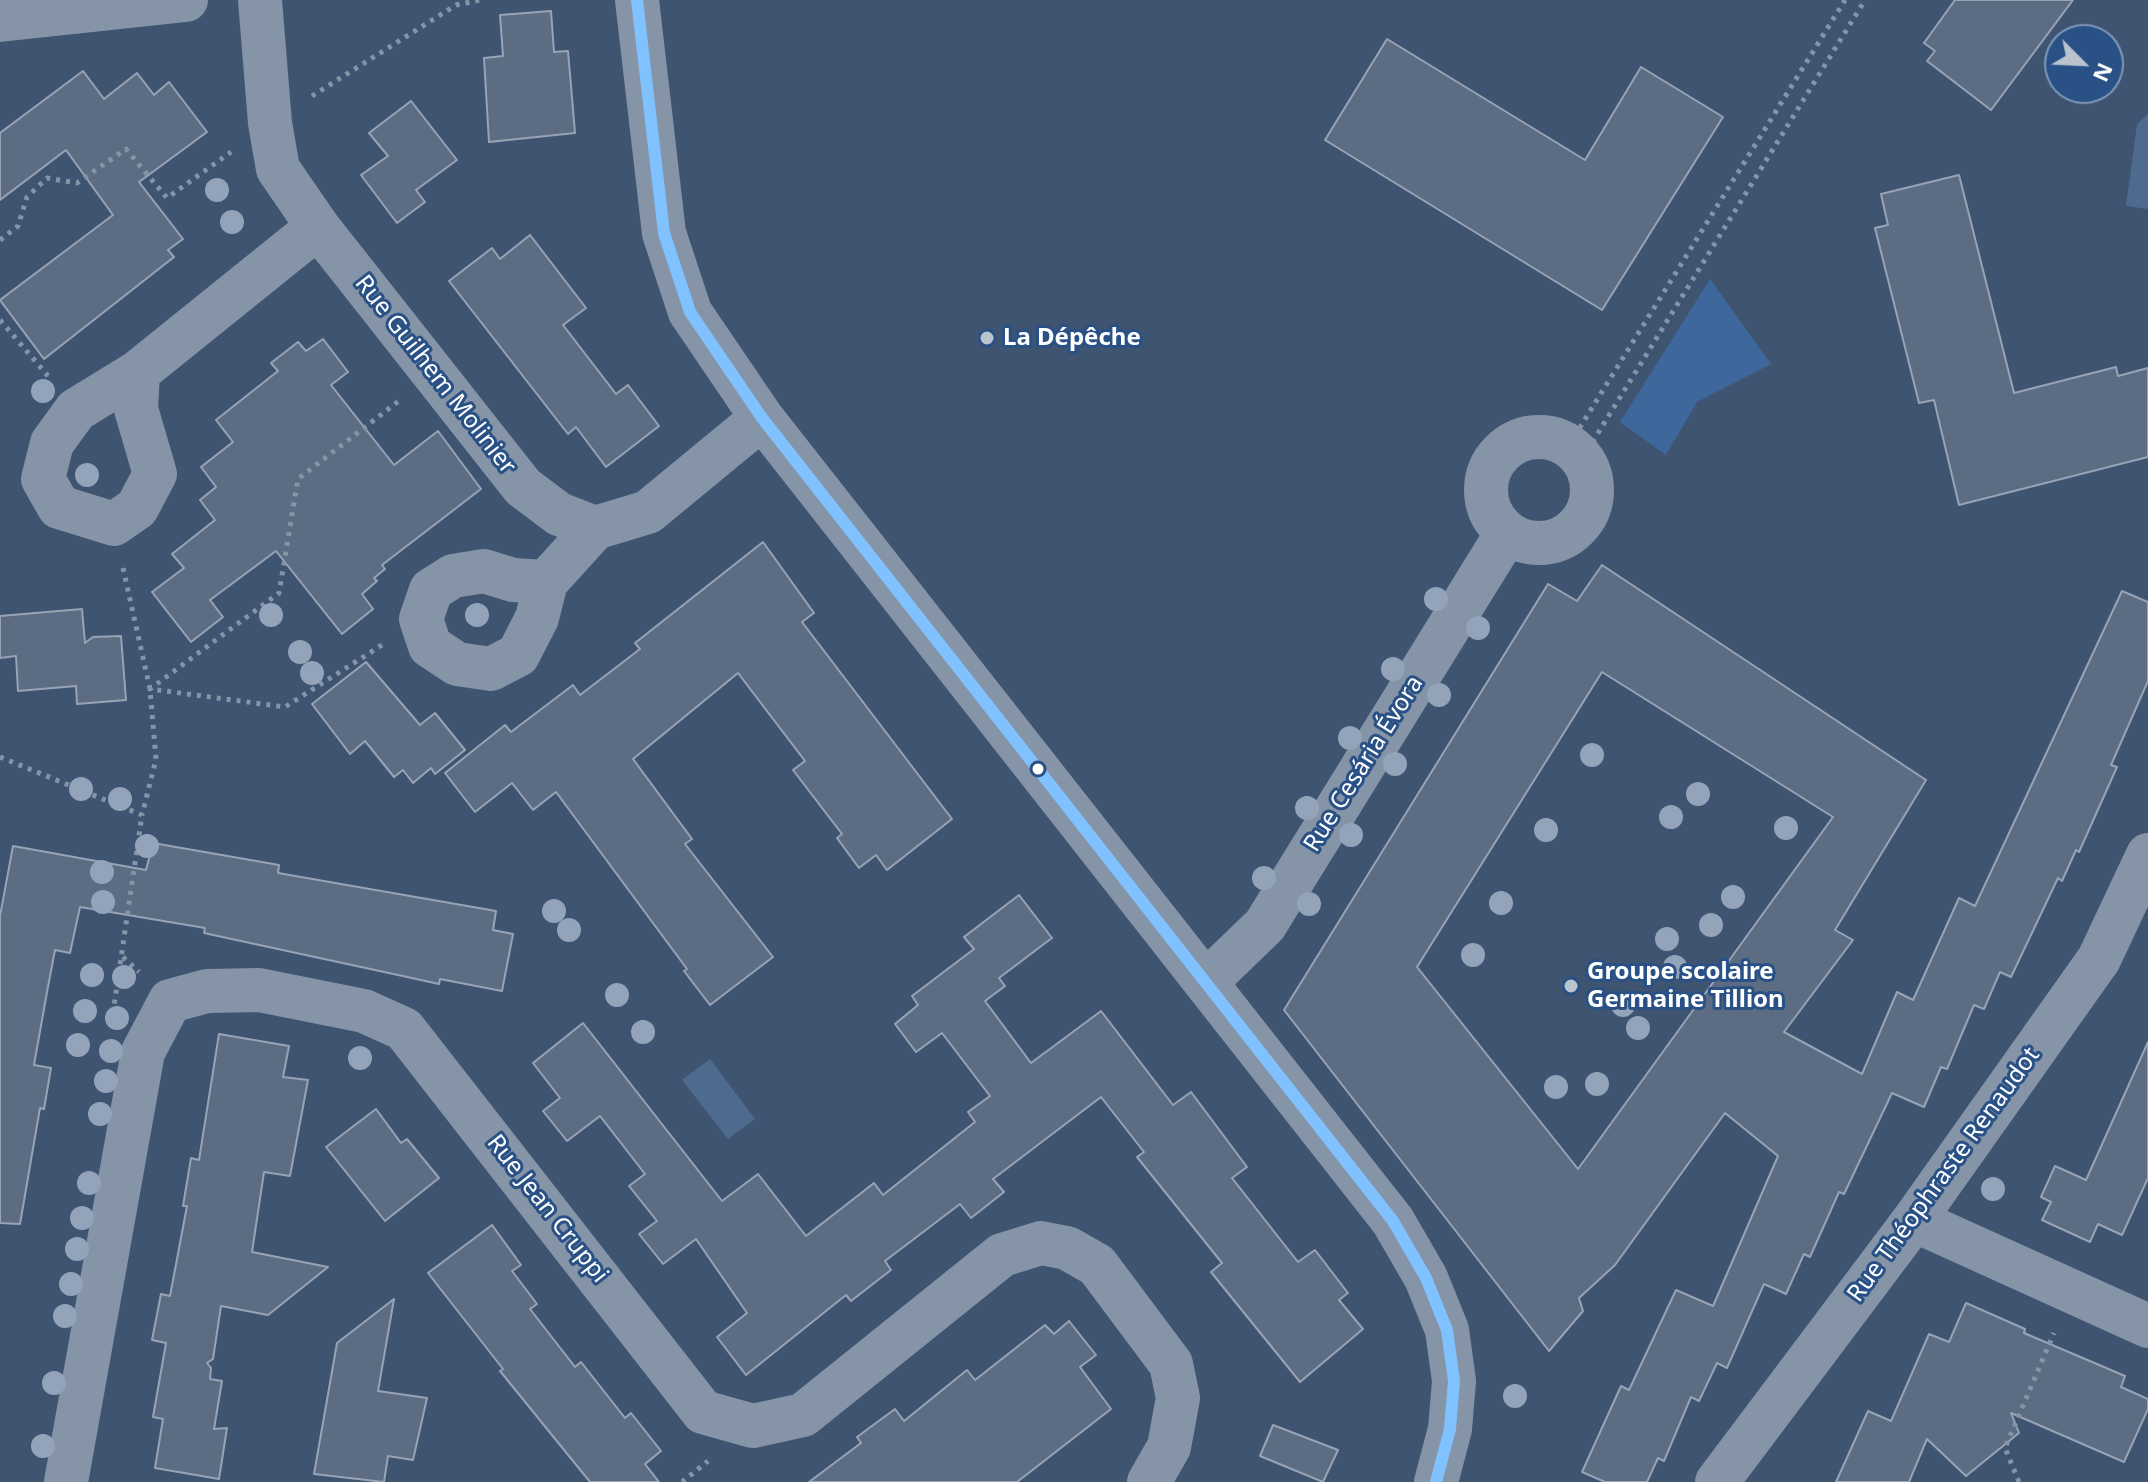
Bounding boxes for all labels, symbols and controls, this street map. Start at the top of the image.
north arrow [2044,24,2124,104]
text: N [2087,59,2121,87]
street label: Rue Guilhem Molinier [348,270,522,480]
place label: La Dépêche [1003,324,1141,352]
marker: La Dépêche [978,329,996,347]
street label: Rue Cesária Évora [1298,671,1430,857]
unlabelled marker [1030,761,1046,777]
place label: Groupe scolaire Germaine Tillion [1587,958,1784,1014]
marker: Groupe scolaire Germaine Tillion [1562,977,1580,995]
street label: Rue Théophraste Renaudot [1842,1042,2046,1308]
street label: Rue Jean Cruppi [480,1129,614,1289]

